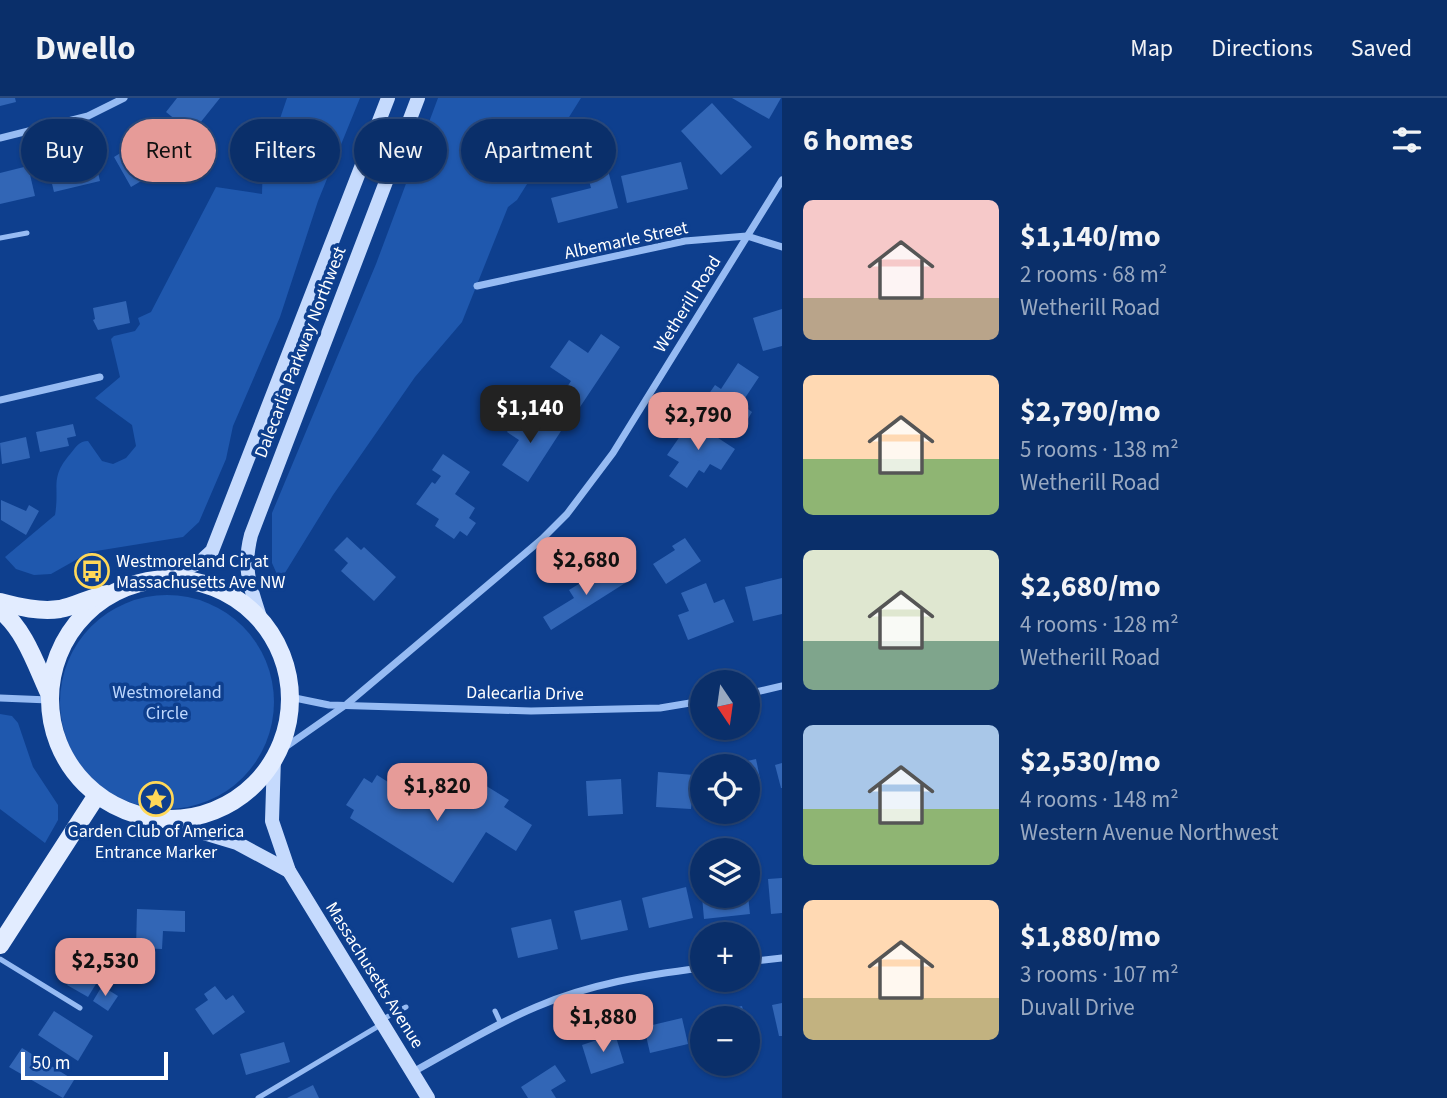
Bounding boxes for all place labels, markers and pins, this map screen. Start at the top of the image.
pin: $1,140 [473,386,587,445]
pin: $2,790 [641,392,755,452]
pin: $2,680 [529,538,643,597]
place label: Westmoreland Cir at Massachusetts Ave NW [116,549,285,595]
bus stop icon: Westmoreland Cir at Massachusetts Ave NW [73,552,111,590]
pin: $1,820 [380,764,494,823]
place icon: Garden Club of America Entrance Marker [137,780,175,818]
place label: Garden Club of America Entrance Marker [68,819,244,865]
pin: $2,530 [48,939,162,998]
pin: $1,880 [546,995,660,1054]

